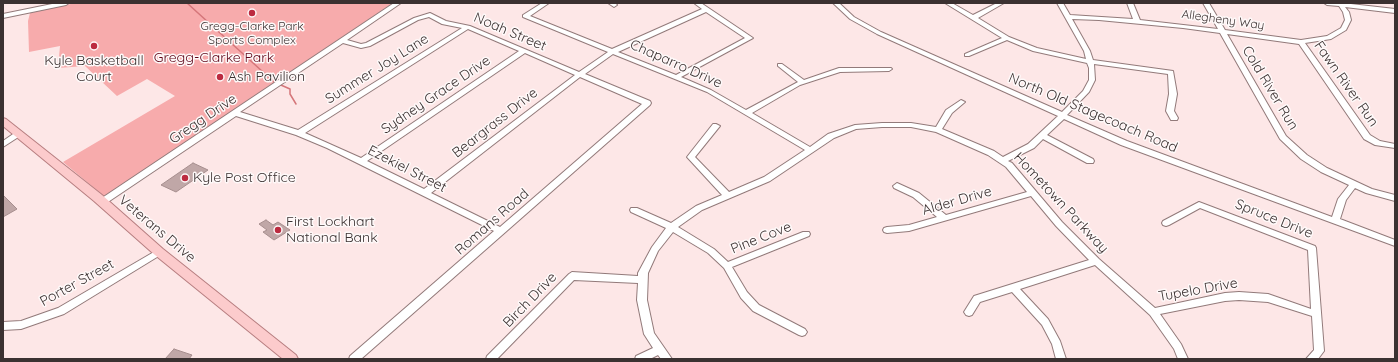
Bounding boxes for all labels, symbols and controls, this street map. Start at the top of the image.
street label: Allegheny Way [1181,7,1265,33]
marker: Gregg-Clarke Park Sports Complex [247,8,257,18]
street label: Noah Street [471,9,549,55]
place label: Gregg-Clarke Park Sports Complex [200,19,304,47]
street label: Summer Joy Lane [322,30,432,108]
street label: Chaparro Drive [627,36,725,92]
street label: Fawn River Run [1310,38,1382,130]
marker: Kyle Basketball Court [89,41,99,51]
street label: Cold River Run [1238,43,1302,133]
park label: Gregg-Clarke Park [154,50,274,66]
street label: Sydney Grace Drive [378,52,494,138]
place label: Kyle Basketball Court [44,53,144,86]
place label: Ash Pavilion [228,69,305,85]
street label: North Old Stagecoach Road [1006,70,1180,156]
marker: Ash Pavilion [215,72,225,82]
street label: Beargrass Drive [449,84,541,162]
street label: Gregg Drive [166,90,240,148]
street label: Ezekiel Street [365,142,449,196]
street label: Hometown Parkway [1010,149,1112,257]
place label: Kyle Post Office [193,170,296,186]
marker: Kyle Post Office [180,173,190,183]
street label: Alder Drive [920,183,994,219]
street label: Romans Road [452,185,532,259]
street label: Veterans Drive [115,192,199,266]
street label: Spruce Drive [1233,196,1315,242]
place label: First Lockhart National Bank [286,214,378,246]
street label: Pine Cove [728,218,794,258]
marker: First Lockhart National Bank [273,225,283,235]
street label: Porter Street [37,256,117,310]
street label: Birch Drive [500,269,560,331]
street label: Tupelo Drive [1157,275,1239,305]

